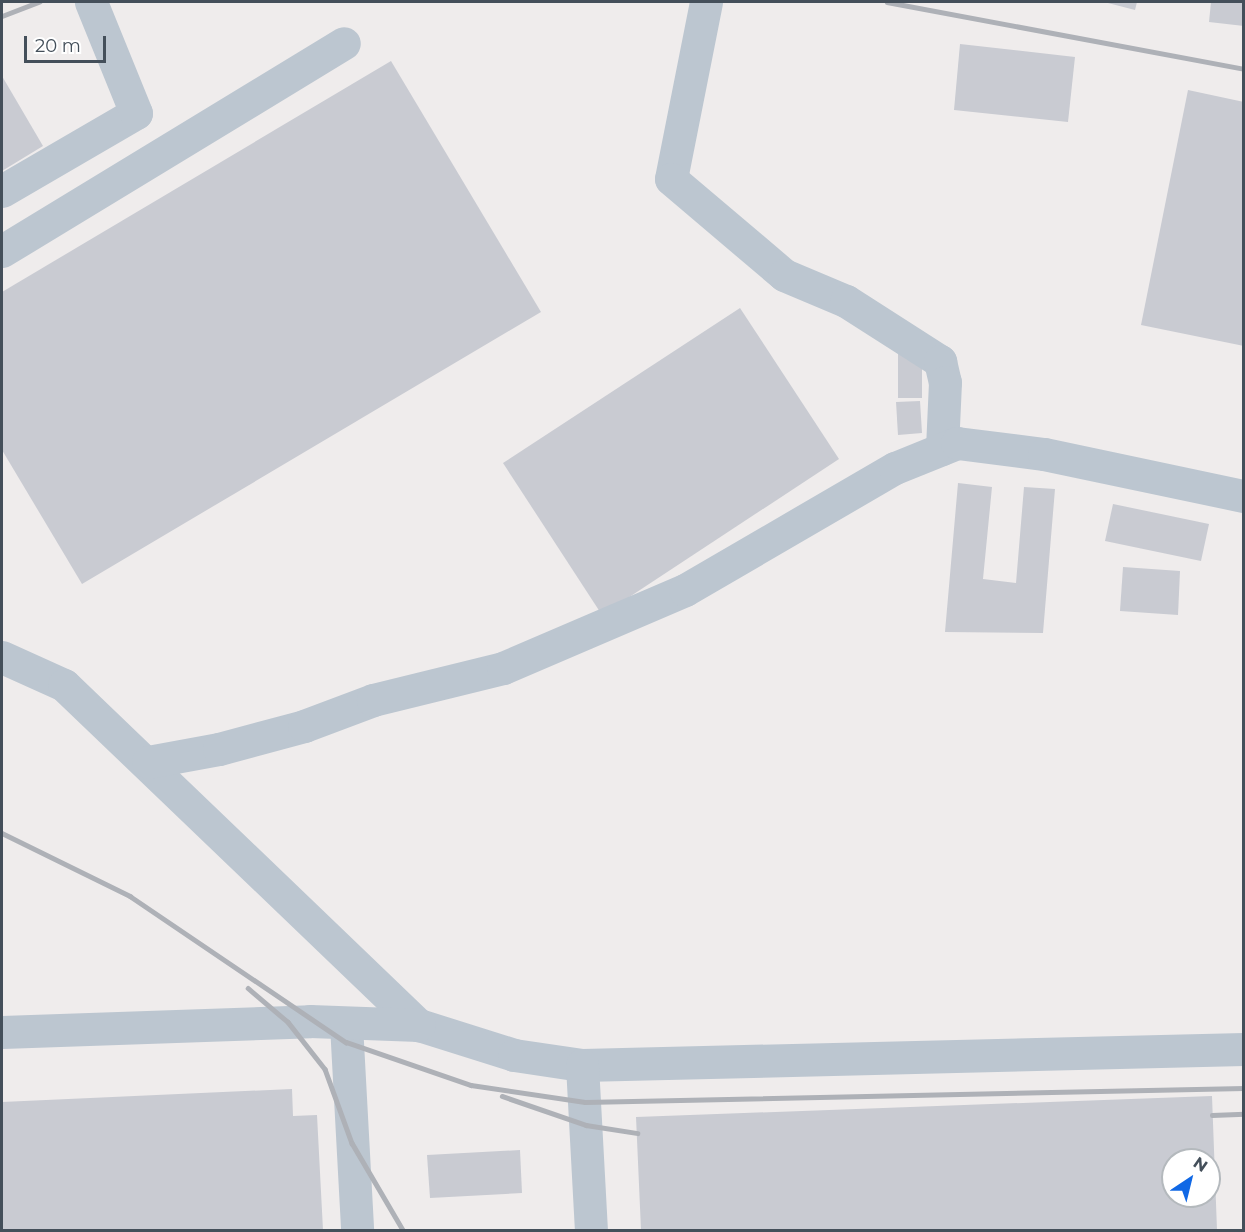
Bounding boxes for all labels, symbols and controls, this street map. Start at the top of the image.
scale bar [27,24,110,62]
text: 20 m [35,35,81,57]
north arrow [1161,1148,1221,1208]
text: N [1190,1153,1211,1176]

